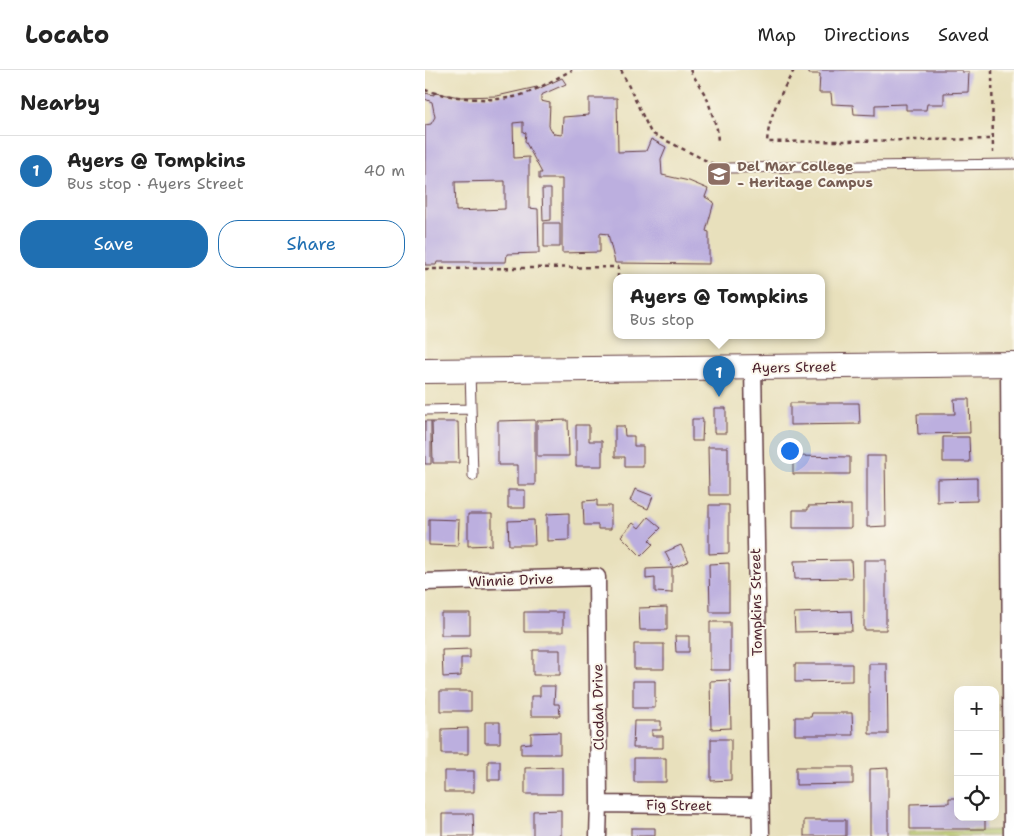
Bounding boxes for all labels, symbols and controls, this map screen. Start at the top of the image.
text: Locato [25,19,109,51]
text: Map [758,23,796,47]
text: Directions [824,23,910,47]
text: Saved [938,23,989,47]
text: Nearby [20,89,100,117]
text: Ayers @ Tompkins [67,148,246,173]
place label: Del Mar College - Heritage Campus [737,157,873,191]
text: 1 [32,160,40,181]
text: 40 m [363,160,405,181]
school or university icon: Del Mar College - Heritage Campus [706,161,732,187]
text: Bus stop · Ayers Street [67,173,244,194]
button: Save [20,220,208,268]
button: Share [218,220,405,268]
popup [613,274,825,339]
text: Ayers @ Tompkins [630,284,808,309]
text: Bus stop [630,309,694,330]
pin: 1 [703,356,735,397]
street label: Ayers Street [752,357,836,377]
your location [777,438,803,464]
street label: Tompkins Street [746,548,766,656]
street label: Winnie Drive [468,570,554,590]
street label: Clodah Drive [588,664,608,750]
map controls [954,686,999,821]
button: + [954,686,999,731]
button: − [954,731,999,776]
button: locate [954,776,999,821]
street label: Fig Street [646,795,712,815]

